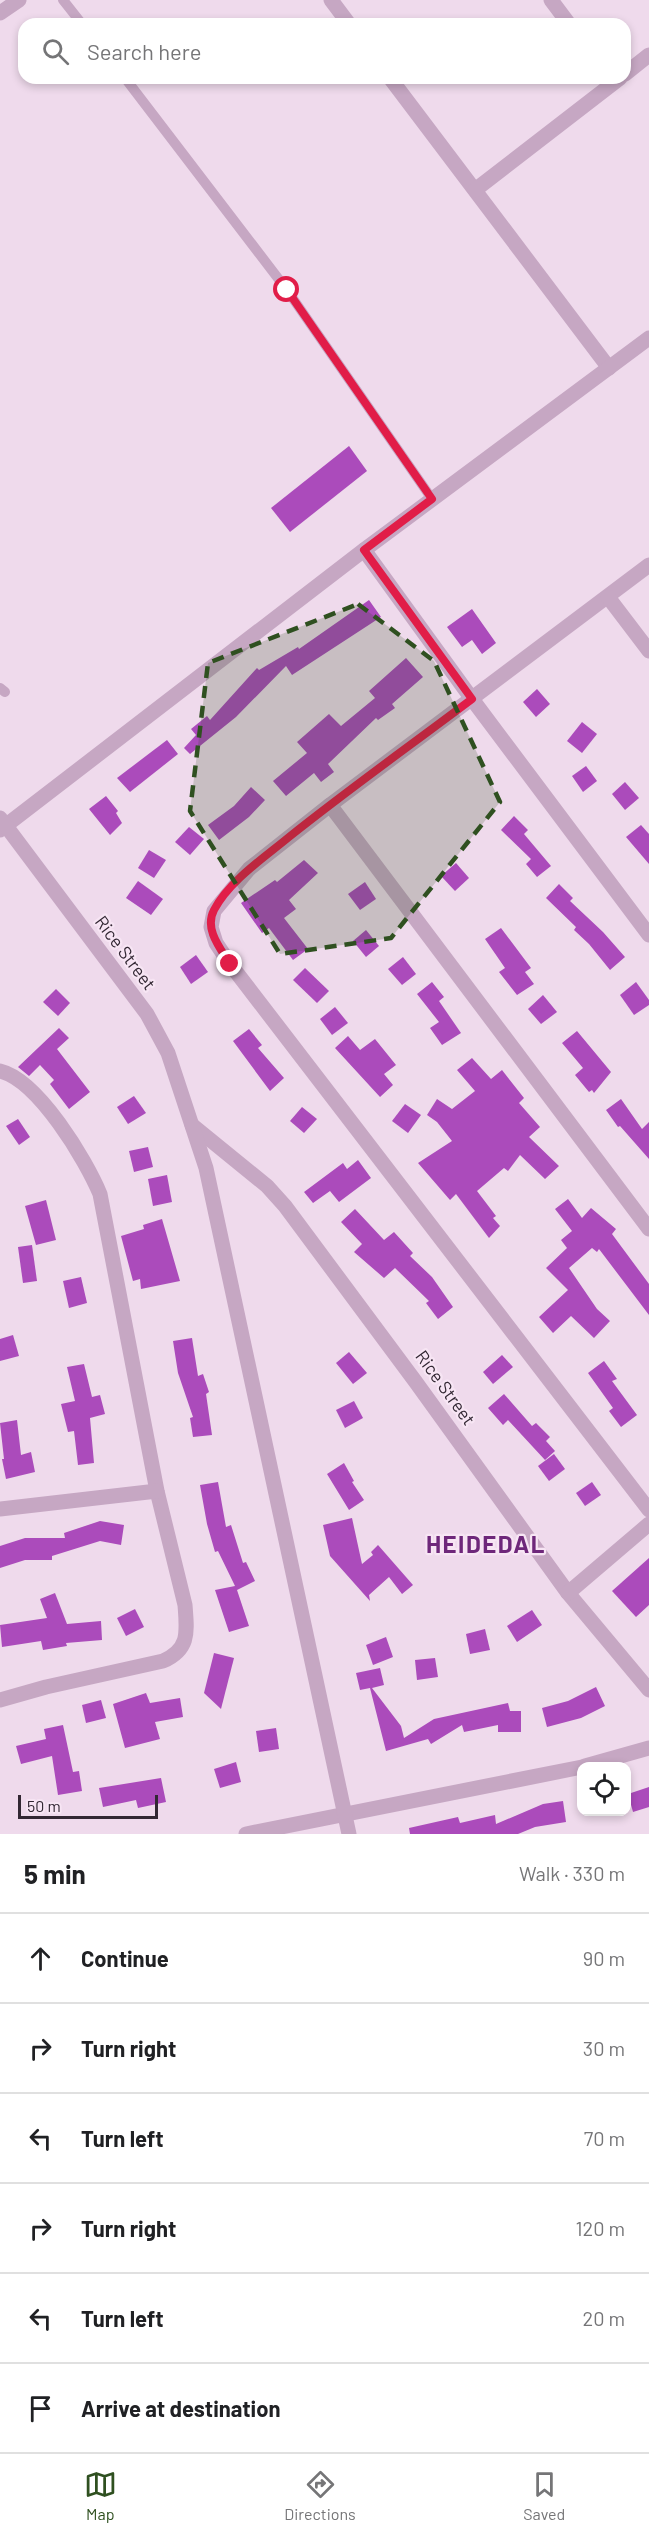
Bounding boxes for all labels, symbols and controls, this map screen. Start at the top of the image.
search box [18,18,631,84]
icon: search [39,35,72,68]
text: Search here [87,38,201,64]
route start [273,276,299,302]
street label: Rice Street [91,911,161,994]
route end [216,950,242,976]
street label: Rice Street [411,1346,480,1429]
district label: HEIDEDAL [426,1529,546,1558]
map controls [577,1762,631,1816]
button: locate [577,1762,631,1816]
scale bar [18,1792,158,1820]
text: 50 m [27,1796,61,1815]
text: 5 min [24,1858,86,1889]
text: Walk · 330 m [519,1861,625,1885]
icon: ahead [24,1942,57,1975]
text: Continue [81,1945,169,1971]
text: 90 m [583,1946,625,1970]
icon: right [24,2032,57,2065]
text: Turn right [81,2035,176,2061]
text: 30 m [583,2036,625,2060]
icon: left [24,2122,57,2155]
text: Turn left [81,2125,164,2151]
text: 70 m [584,2126,625,2150]
icon: right [24,2212,57,2245]
text: Turn right [81,2215,176,2241]
text: 120 m [575,2216,625,2240]
icon: left [24,2302,57,2335]
text: Turn left [81,2305,164,2331]
text: 20 m [582,2306,625,2330]
icon: arrive [24,2392,57,2425]
text: Arrive at destination [81,2395,280,2421]
tab: Map [84,2468,117,2523]
tab: Directions [284,2468,356,2523]
tab: Saved [523,2468,565,2523]

